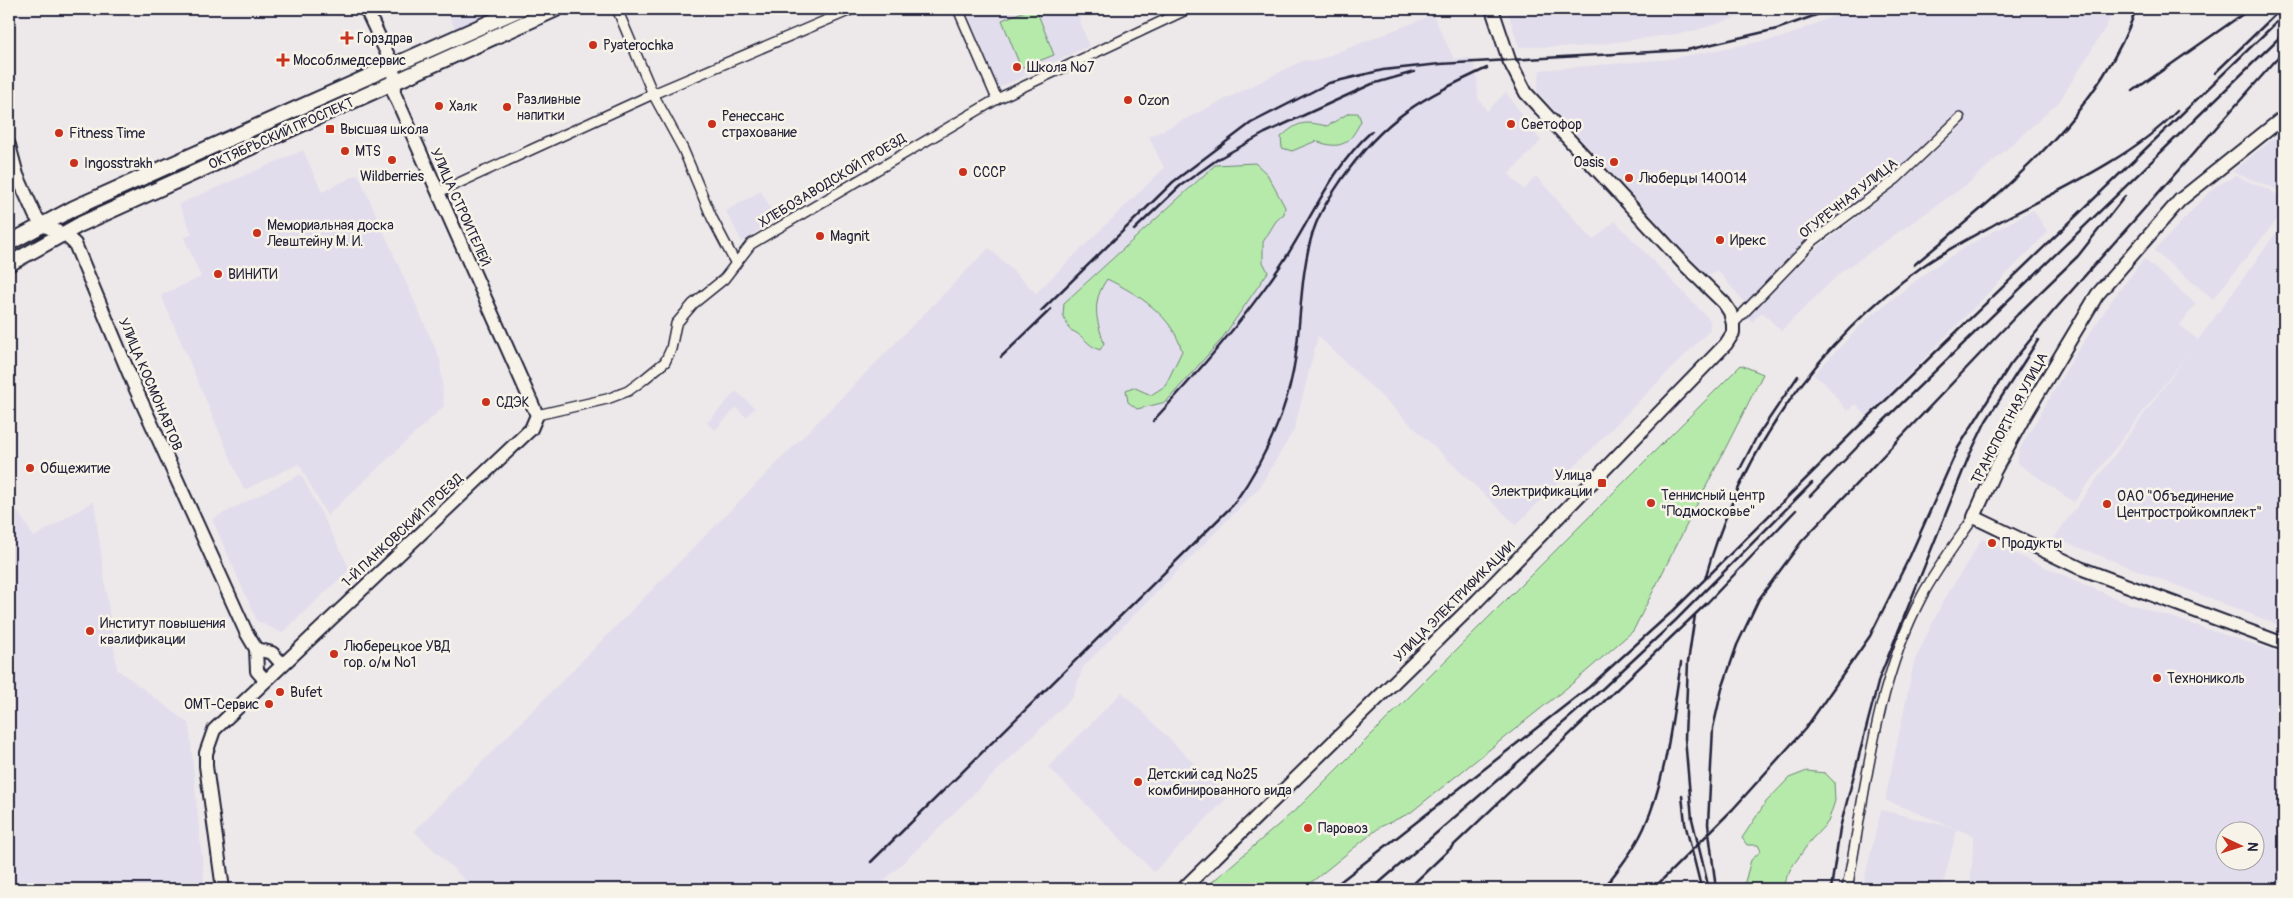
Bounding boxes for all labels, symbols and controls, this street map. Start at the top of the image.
place label: Горздрав [357,30,413,47]
marker: Горздрав [341,32,353,44]
place label: Pyaterochka [603,37,674,54]
marker: Pyaterochka [587,39,599,51]
place label: Мособлмедсервис [293,52,406,69]
marker: Мособлмедсервис [277,54,289,66]
place label: Школа №7 [1027,59,1095,76]
marker: Школа №7 [1011,61,1023,73]
place label: Разливные напитки [517,91,581,124]
place label: Ozon [1138,92,1170,109]
street label: ОКТЯБРЬСКИЙ ПРОСПЕКТ [206,94,357,173]
marker: Ozon [1122,94,1134,106]
place label: Халк [449,98,478,115]
marker: Халк [433,100,445,112]
marker: Разливные напитки [501,101,513,113]
place label: Ренессанс страхование [722,108,797,141]
place label: Светофор [1521,116,1582,133]
marker: Ренессанс страхование [706,118,718,130]
marker: Светофор [1505,118,1517,130]
place label: Высшая школа [340,121,429,138]
marker: Высшая школа [324,123,336,135]
place label: Fitness Time [69,125,145,142]
marker: Fitness Time [53,127,65,139]
street label: ХЛЕБОЗАВОДСКОЙ ПРОЕЗД [756,129,909,231]
place label: MTS [355,143,381,160]
marker: MTS [339,145,351,157]
street label: УЛИЦА СТРОИТЕЛЕЙ [427,146,494,269]
marker: Wildberries [386,154,398,166]
place label: Oasis [1574,154,1605,171]
place label: Ingosstrakh [84,155,153,172]
street label: ОГУРЕЧНАЯ УЛИЦА [1796,155,1901,242]
marker: Oasis [1608,156,1620,168]
marker: Ingosstrakh [68,157,80,169]
place label: СССР [973,164,1006,181]
marker: СССР [957,166,969,178]
place label: Wildberries [360,168,425,185]
place label: Люберцы 140014 [1638,170,1747,187]
marker: Люберцы 140014 [1623,172,1635,184]
place label: Мемориальная доска Левштейну М. И. [266,217,394,250]
marker: Мемориальная доска Левштейну М. И. [251,227,263,239]
place label: Magnit [830,228,870,245]
marker: Magnit [814,230,826,242]
place label: Ирекс [1730,232,1766,249]
marker: Ирекс [1714,234,1726,246]
place label: ВИНИТИ [228,266,278,283]
marker: ВИНИТИ [212,268,224,280]
street label: УЛИЦА КОСМОНАВТОВ [115,315,186,453]
street label: ТРАНСПОРТНАЯ УЛИЦА [1968,349,2051,487]
place label: СДЭК [496,394,530,411]
marker: СДЭК [480,396,492,408]
place label: Общежитие [40,460,111,477]
marker: Общежитие [24,462,36,474]
place label: Улица Электрификации [1491,467,1592,500]
street label: 1-Й ПАНКОВСКИЙ ПРОЕЗД [338,470,467,591]
marker: Улица Электрификации [1596,477,1608,489]
place label: Теннисный центр "Подмосковье" [1661,487,1765,520]
place label: ОАО "Объединение Центростройкомплект" [2117,488,2262,521]
marker: Теннисный центр "Подмосковье" [1645,497,1657,509]
marker: ОАО "Объединение Центростройкомплект" [2101,498,2113,510]
place label: Продукты [2002,535,2062,552]
street label: УЛИЦА ЭЛЕКТРИФИКАЦИИ [1390,537,1518,665]
marker: Продукты [1986,537,1998,549]
place label: Институт повышения квалификации [100,615,226,648]
marker: Институт повышения квалификации [84,625,96,637]
place label: Люберецкое УВД гор. о/м №1 [343,638,451,671]
marker: Люберецкое УВД гор. о/м №1 [328,648,340,660]
place label: Технониколь [2167,670,2245,687]
marker: Технониколь [2151,672,2163,684]
place label: Bufet [290,684,323,701]
marker: Bufet [274,686,286,698]
place label: ОМТ-Сервис [184,696,259,713]
marker: ОМТ-Сервис [263,698,275,710]
place label: Детский сад №25 комбинированного вида [1147,766,1292,799]
marker: Детский сад №25 комбинированного вида [1132,776,1144,788]
place label: Паровоз [1318,820,1368,837]
north arrow [2216,820,2266,870]
marker: Паровоз [1302,822,1314,834]
text: N [2244,842,2261,852]

